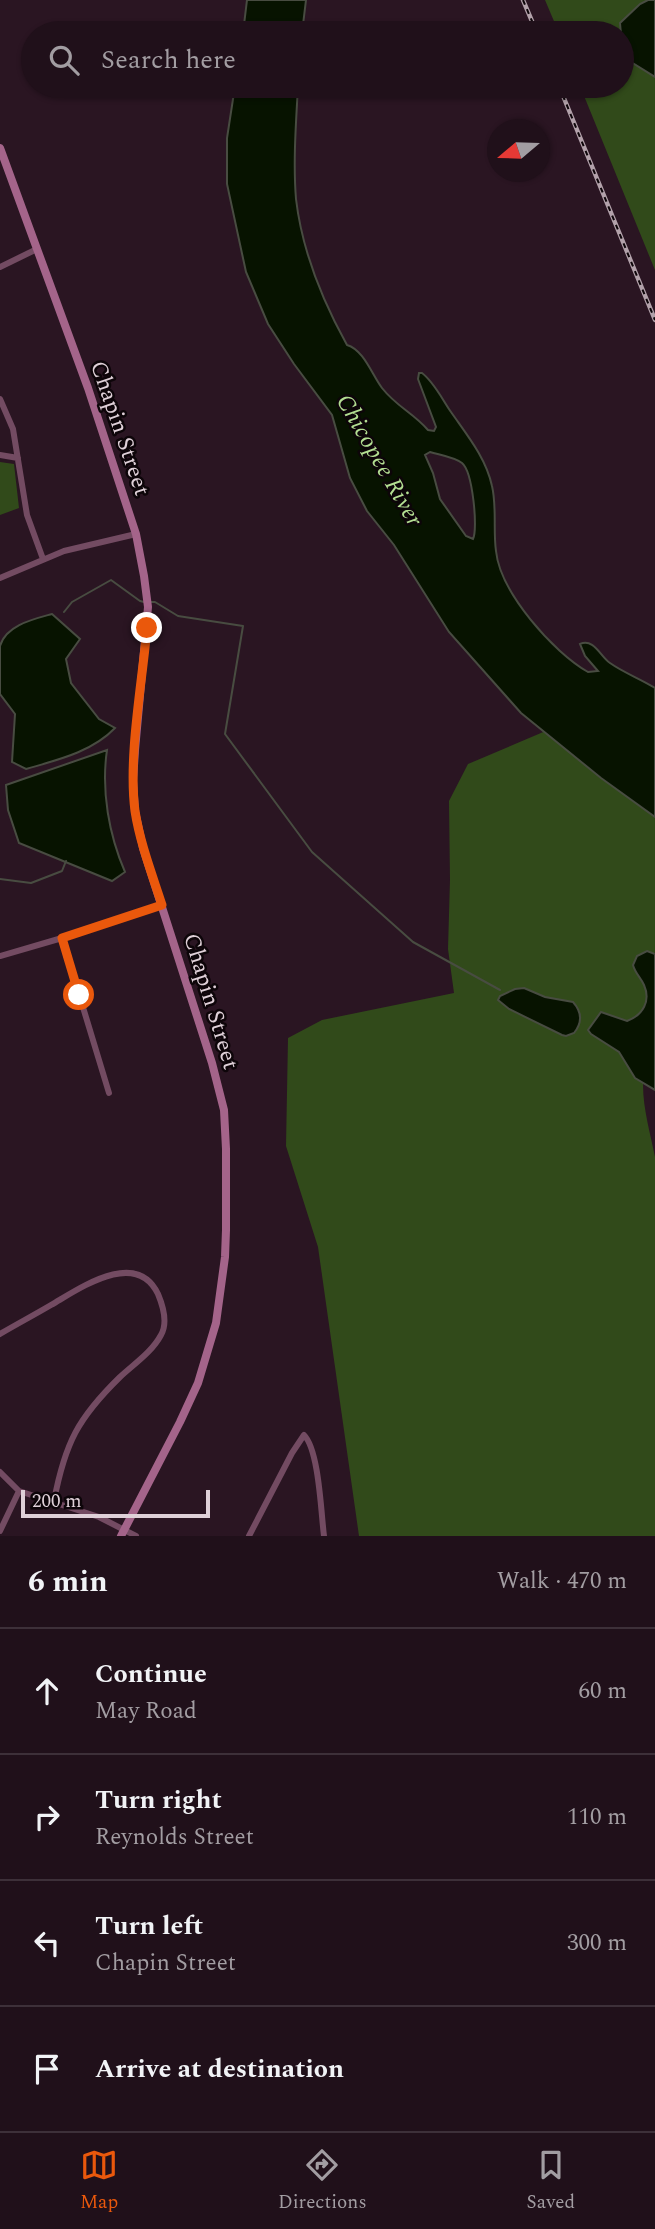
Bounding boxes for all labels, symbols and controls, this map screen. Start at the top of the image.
search box [21,21,634,98]
text: Search here [101,40,236,80]
icon: search [45,41,83,79]
north arrow [487,119,550,182]
street label: Chapin Street [80,356,159,501]
water label: Chicopee River [327,387,432,534]
route end [131,612,162,643]
street label: Chapin Street [173,929,248,1074]
route start [63,979,94,1010]
scale bar [21,1487,210,1519]
text: 200 m [32,1487,82,1516]
text: 6 min [28,1559,108,1605]
text: Walk · 470 m [497,1564,627,1599]
text: Continue [95,1654,207,1694]
icon: ahead [28,1672,66,1710]
text: 60 m [578,1674,627,1709]
text: May Road [95,1694,197,1729]
text: Turn right [95,1780,222,1820]
icon: right [28,1798,66,1836]
text: 110 m [567,1800,627,1835]
text: Reynolds Street [95,1820,254,1855]
text: Turn left [95,1906,203,1946]
icon: left [28,1924,66,1962]
text: 300 m [567,1926,627,1961]
text: Chapin Street [95,1946,236,1981]
text: Arrive at destination [95,2049,344,2089]
icon: arrive [28,2050,66,2088]
tab: Map [80,2146,118,2217]
tab: Directions [278,2146,367,2217]
tab: Saved [526,2146,575,2217]

